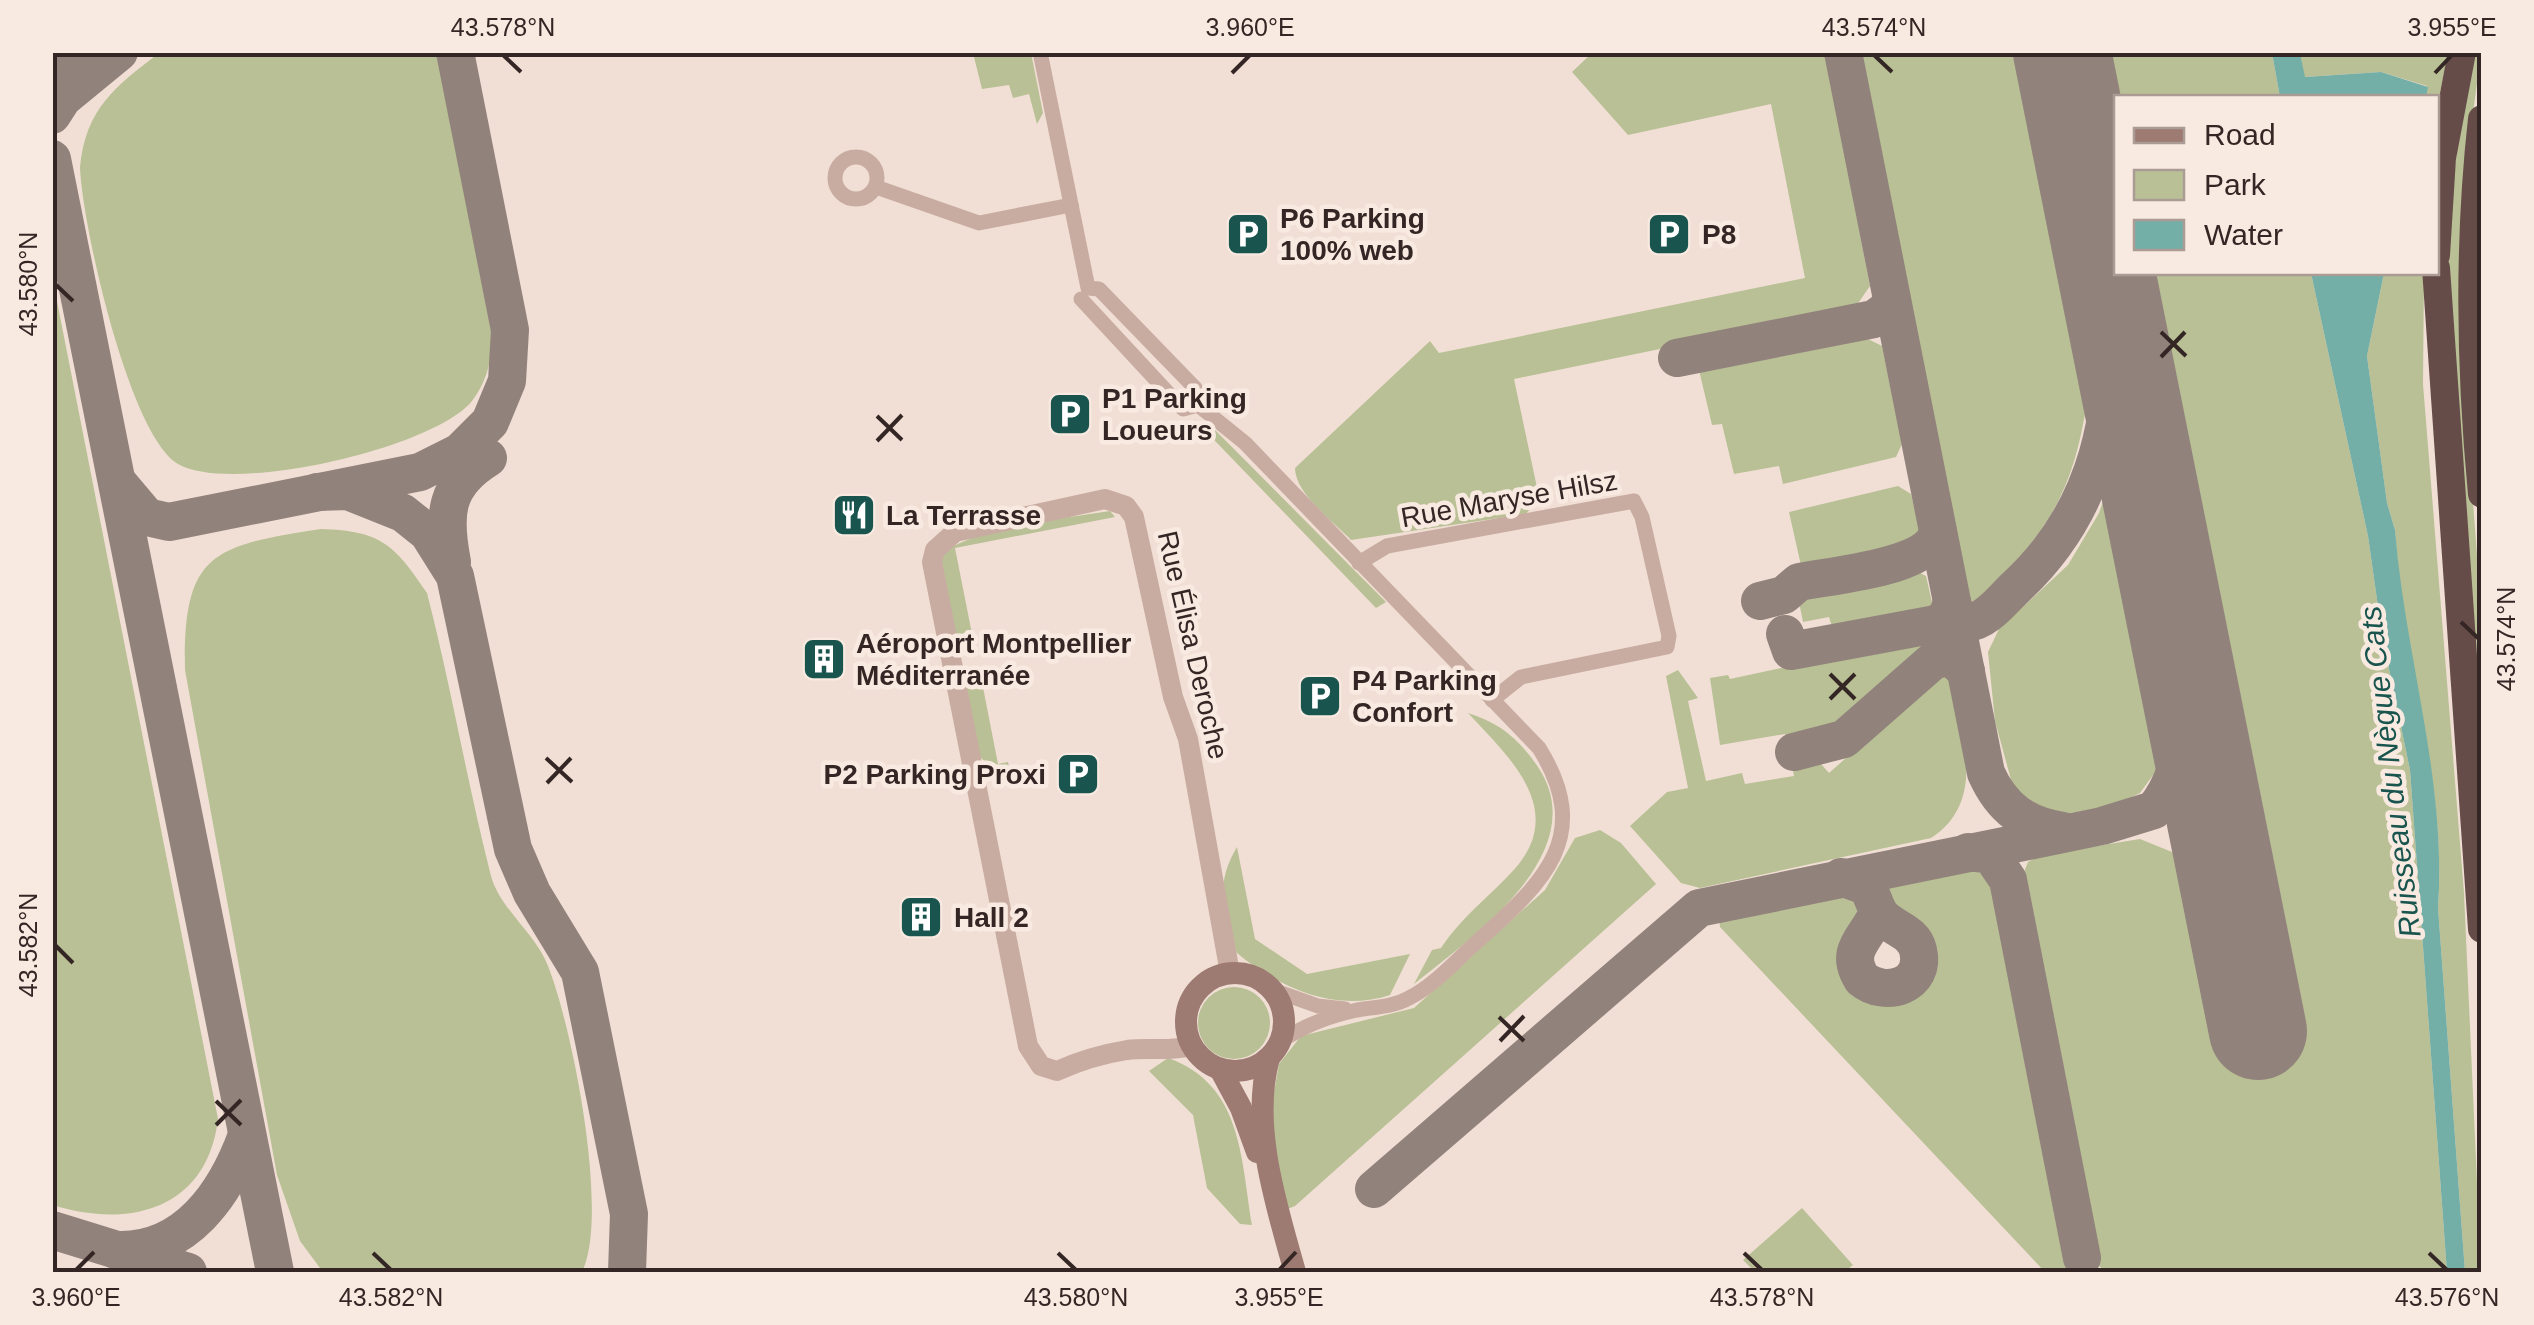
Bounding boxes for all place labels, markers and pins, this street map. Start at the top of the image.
place label: P6 Parking 100% web [1280,203,1425,266]
parking icon: P6 Parking 100% web [1225,211,1271,257]
parking icon: P8 [1646,211,1692,257]
place label: P8 [1702,219,1736,250]
place label: P1 Parking Loueurs [1102,383,1247,446]
parking icon: P1 Parking Loueurs [1047,391,1093,437]
restaurant icon: La Terrasse [831,492,877,538]
place label: La Terrasse [886,500,1041,531]
place label: Aéroport Montpellier Méditerranée [856,628,1131,691]
building icon: Aéroport Montpellier Méditerranée [801,636,847,682]
place label: P4 Parking Confort [1352,665,1497,728]
parking icon: P4 Parking Confort [1297,673,1343,719]
parking icon: P2 Parking Proxi [1055,751,1101,797]
place label: P2 Parking Proxi [823,759,1046,790]
building icon: Hall 2 [898,894,944,940]
place label: Hall 2 [954,902,1029,933]

